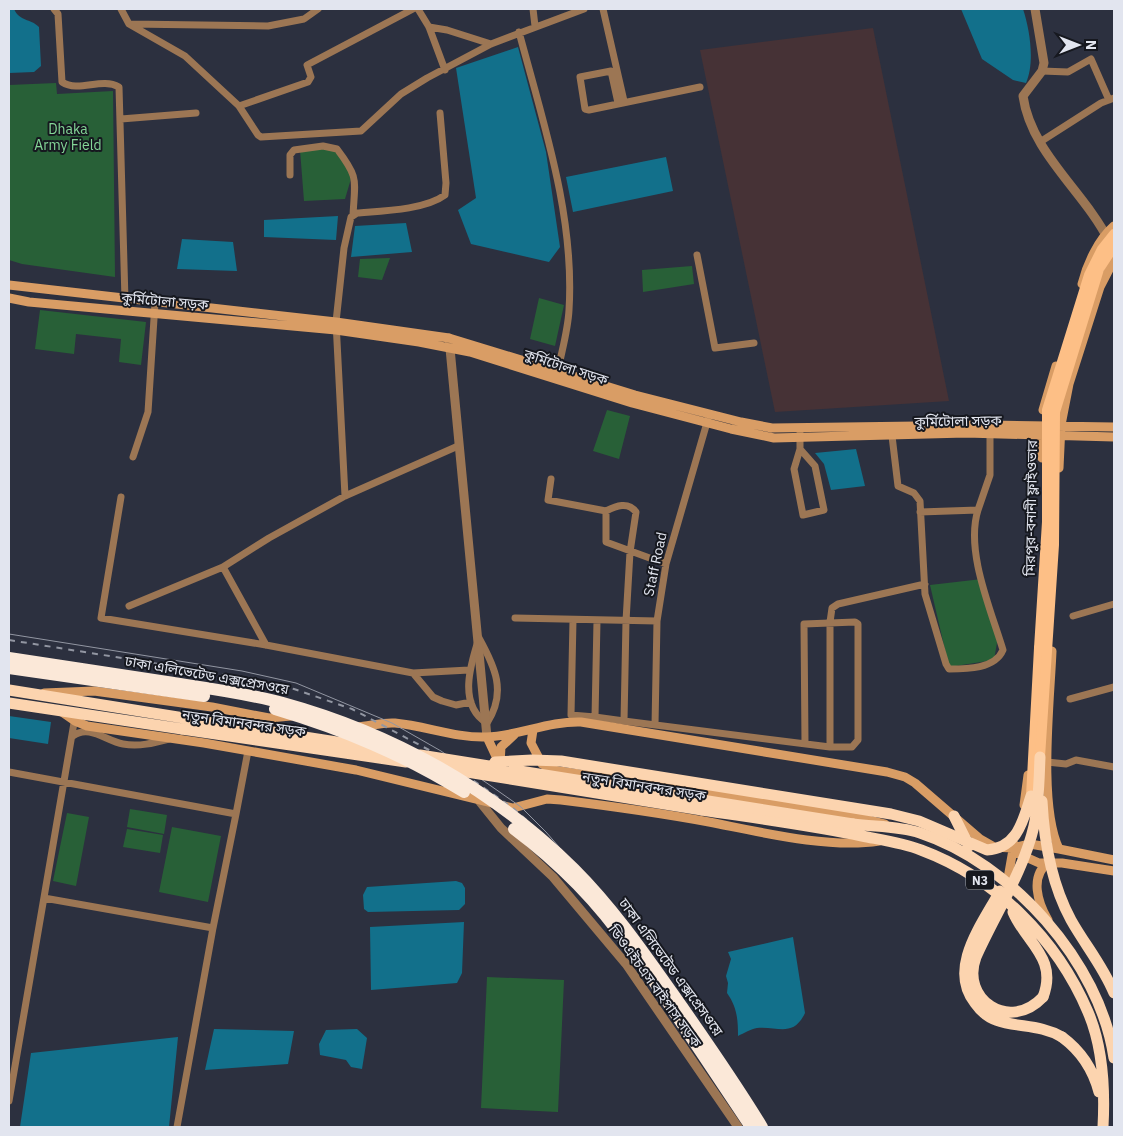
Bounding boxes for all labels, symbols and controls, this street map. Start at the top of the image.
north arrow [1053,20,1103,70]
text: N [1082,40,1100,50]
park label: Dhaka Army Field [34,120,102,154]
street label: কুর্মিটোলা সড়ক [120,288,210,314]
street label: কুর্মিটোলা সড়ক [521,345,611,389]
street label: কুর্মিটোলা সড়ক [913,411,1002,431]
street label: মিরপুর-বনানী ফ্লাইওভার [1021,439,1041,577]
street label: Staff Road [639,530,671,598]
street label: ঢাকা এলিভেটেড এক্সপ্রেসওয়ে [123,652,291,698]
street label: নতুন বিমানবন্দর সড়ক [180,705,308,741]
street label: নতুন বিমানবন্দর সড়ক [580,767,708,805]
road number: N3 [966,870,994,890]
street label: ঢাকা এলিভেটেড এক্সপ্রেসওয়ে [614,894,727,1040]
street label: ডিওএইচএস বাইপাস সড়ক [604,921,706,1051]

